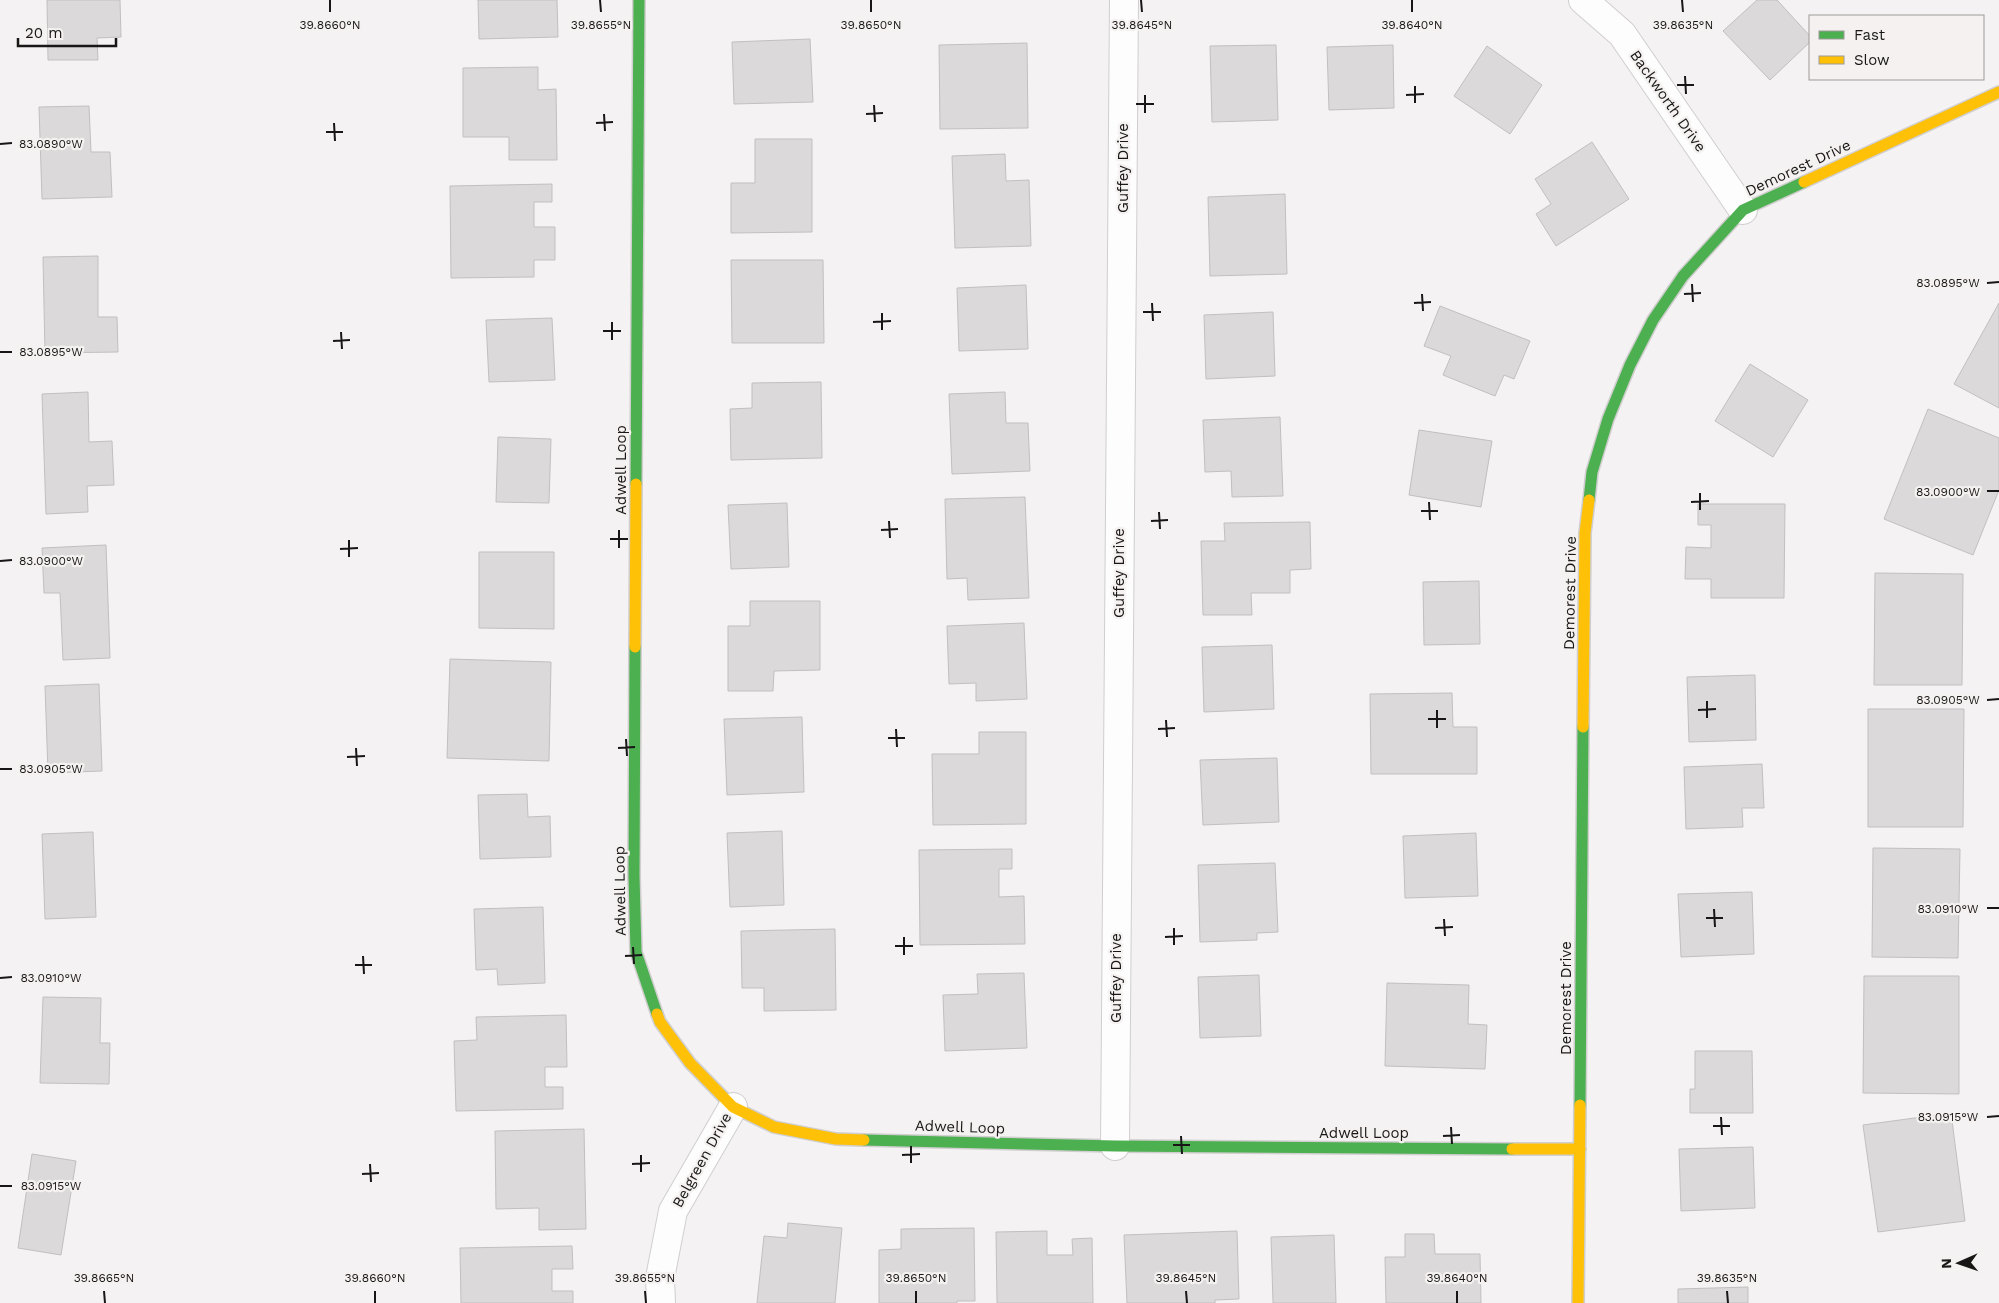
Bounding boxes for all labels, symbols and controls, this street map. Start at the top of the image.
scale bar [18,15,115,47]
legend [1809,15,1984,80]
text: 39.8660°N [299,18,361,32]
text: 39.8655°N [571,18,631,32]
text: 39.8650°N [841,18,901,32]
text: 39.8645°N [1112,18,1172,32]
text: 39.8640°N [1381,18,1443,32]
text: 39.8635°N [1653,18,1713,32]
text: 20 m [25,24,63,42]
text: Fast [1854,26,1886,44]
street label: Backworth Drive [1626,47,1710,155]
text: Slow [1854,51,1890,69]
street label: Guffey Drive [1114,123,1132,213]
street label: Demorest Drive [1743,136,1853,200]
text: 83.0890°W [19,137,83,151]
text: 83.0895°W [1916,276,1980,290]
text: 83.0895°W [19,345,83,359]
street label: Adwell Loop [612,425,630,515]
text: 83.0900°W [1916,485,1980,499]
street label: Guffey Drive [1110,528,1128,618]
street label: Demorest Drive [1560,536,1580,650]
text: 83.0900°W [19,554,83,568]
text: 83.0905°W [1916,693,1980,707]
text: 83.0905°W [19,762,83,776]
street label: Adwell Loop [610,846,630,936]
text: 83.0910°W [1917,902,1979,916]
street label: Guffey Drive [1107,933,1125,1023]
street label: Demorest Drive [1557,941,1575,1055]
text: 83.0910°W [20,971,82,985]
street label: Belgreen Drive [668,1109,736,1211]
text: 83.0915°W [1918,1110,1979,1124]
street label: Adwell Loop [915,1116,1005,1138]
street label: Adwell Loop [1319,1124,1409,1142]
text: 83.0915°W [21,1179,82,1193]
north arrow [1934,1238,1984,1288]
text: N [1938,1258,1954,1269]
text: 39.8665°N [74,1271,134,1285]
text: 39.8660°N [344,1271,406,1285]
text: 39.8655°N [615,1271,675,1285]
text: 39.8650°N [886,1271,946,1285]
text: 39.8645°N [1156,1271,1216,1285]
text: 39.8640°N [1426,1271,1488,1285]
text: 39.8635°N [1697,1271,1757,1285]

